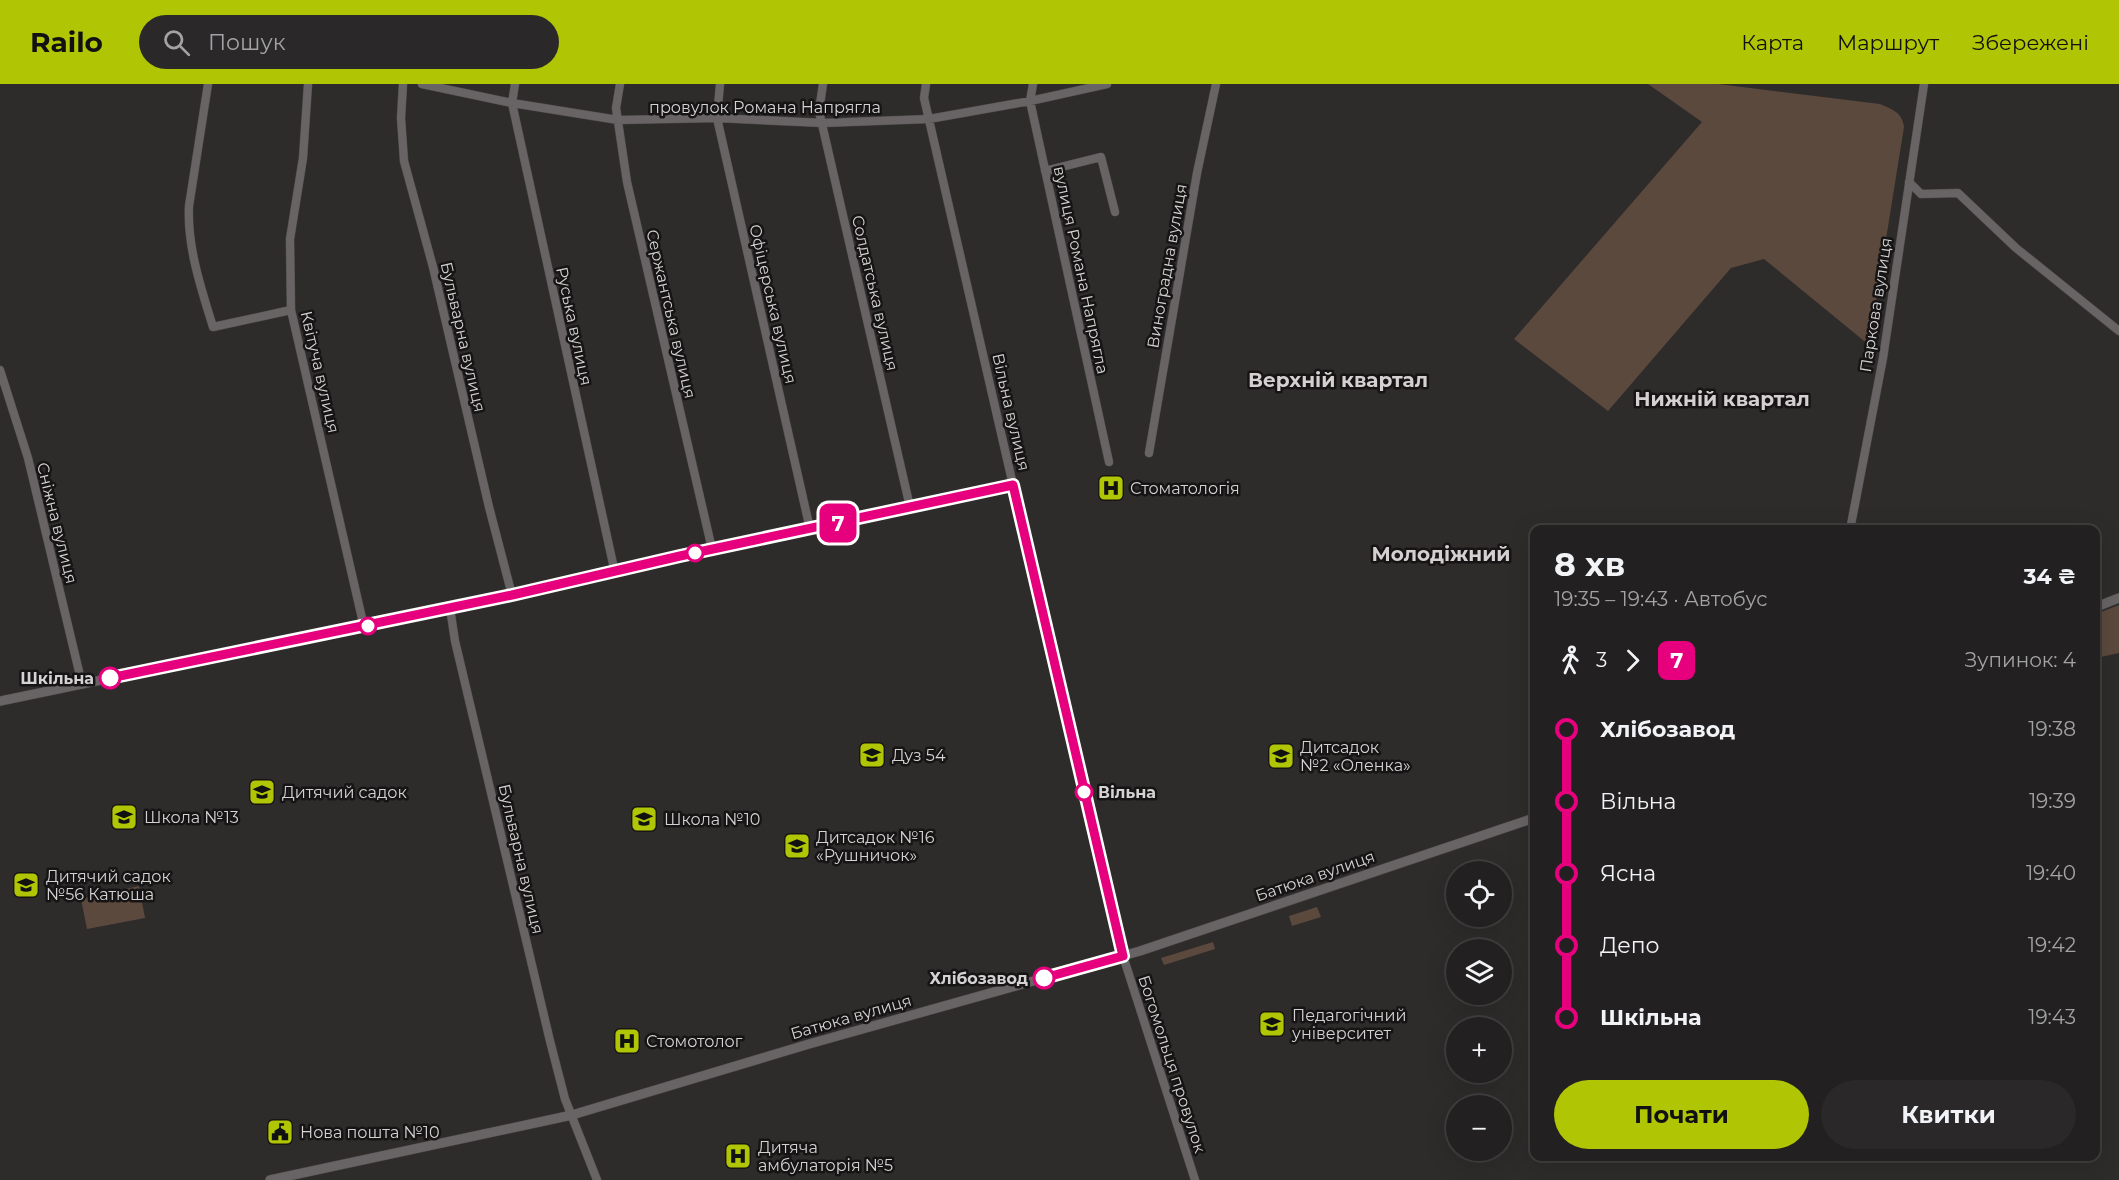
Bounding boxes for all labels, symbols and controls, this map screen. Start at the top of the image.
search box [139,15,559,69]
text: Railo [30,25,103,59]
icon: search [160,26,193,59]
text: Пошук [208,29,286,56]
text: Карта [1741,30,1804,55]
text: Маршрут [1837,30,1939,55]
text: Збережені [1972,30,2089,55]
street label: провулок Романа Напрягла [649,98,881,117]
street label: вулиця Романа Напрягла [1050,164,1112,376]
street label: Виноградна вулиця [1143,182,1191,350]
street label: Солдатська вулиця [848,213,902,373]
street label: Офіцерська вулиця [745,222,801,386]
street label: Сержантська вулиця [642,228,700,400]
street label: Паркова вулиця [1856,236,1896,374]
street label: Бульварна вулиця [436,260,490,414]
street label: Руська вулиця [552,265,596,387]
street label: Квітуча вулиця [297,309,343,435]
street label: Вільна вулиця [988,351,1034,473]
district label: Верхній квартал [1248,368,1428,392]
district label: Нижній квартал [1634,387,1810,411]
street label: Сніжна вулиця [33,460,81,586]
hospital icon: Стоматологія [1096,473,1126,503]
place label: Стоматологія [1130,479,1240,498]
line badge: 7 [818,504,858,542]
text: 7 [831,511,845,536]
district label: Молодіжний [1371,542,1511,566]
unlabelled marker [686,544,704,562]
text: 8 хв [1554,544,1625,584]
text: 34 ₴ [2023,563,2076,590]
text: 19:35 – 19:43 · Автобус [1554,587,1768,611]
unlabelled marker [359,617,377,635]
icon: walk [1554,644,1587,677]
icon: forward [1616,644,1649,677]
text: 3 [1596,648,1607,672]
text: 7 [1670,648,1683,673]
text: Зупинок: 4 [1965,648,2076,672]
marker: Шкільна [99,667,121,689]
place label: Шкільна [20,669,94,688]
text: Хлібозавод [1600,716,1735,743]
text: 19:38 [2028,717,2076,741]
place label: Дитсадок №2 «Оленка» [1300,738,1411,775]
school or university icon: Дуз 54 [857,740,887,770]
school or university icon: Дитсадок №2 «Оленка» [1266,741,1296,771]
place label: Дуз 54 [892,746,946,765]
school or university icon: Дитячий садок [247,777,277,807]
street label: Бульварна вулиця [494,782,548,936]
place label: Дитячий садок [282,783,408,802]
marker: Вільна [1075,783,1093,801]
place label: Вільна [1098,783,1156,802]
text: Вільна [1600,788,1676,815]
text: 19:39 [2029,789,2076,813]
school or university icon: Школа №13 [109,802,139,832]
school or university icon: Школа №10 [629,804,659,834]
place label: Школа №13 [144,808,239,827]
place label: Школа №10 [664,810,760,829]
place label: Дитсадок №16 «Рушничок» [816,828,935,865]
school or university icon: Дитсадок №16 «Рушничок» [782,831,812,861]
street label: Батюка вулиця [1253,847,1377,905]
text: Ясна [1600,860,1656,887]
map controls [1446,861,1512,1161]
button: locate [1446,861,1512,927]
text: 19:40 [2026,861,2076,885]
place label: Дитячий садок №56 Катюша [46,867,172,904]
school or university icon: Дитячий садок №56 Катюша [11,870,41,900]
text: Депо [1600,932,1660,959]
text: 19:42 [2028,933,2076,957]
button: layers [1446,939,1512,1005]
marker: Хлібозавод [1033,967,1055,989]
place label: Хлібозавод [930,969,1028,988]
street label: Богомольця провулок [1134,973,1210,1156]
street label: Батюка вулиця [788,991,914,1043]
text: Шкільна [1600,1004,1702,1031]
text: 19:43 [2028,1005,2076,1029]
place label: Педагогічний університет [1291,1006,1406,1043]
school or university icon: Педагогічний університет [1257,1009,1287,1039]
button: + [1446,1017,1512,1083]
hospital icon: Стомотолог [612,1026,642,1056]
place label: Стомотолог [646,1032,743,1051]
button: Почати [1554,1080,1809,1149]
button: Квитки [1821,1080,2076,1149]
button: − [1446,1095,1512,1161]
public building icon: Нова пошта №10 [265,1117,295,1147]
place label: Нова пошта №10 [300,1123,439,1142]
place label: Дитяча амбулаторія №5 [758,1138,893,1175]
hospital icon: Дитяча амбулаторія №5 [723,1141,753,1171]

